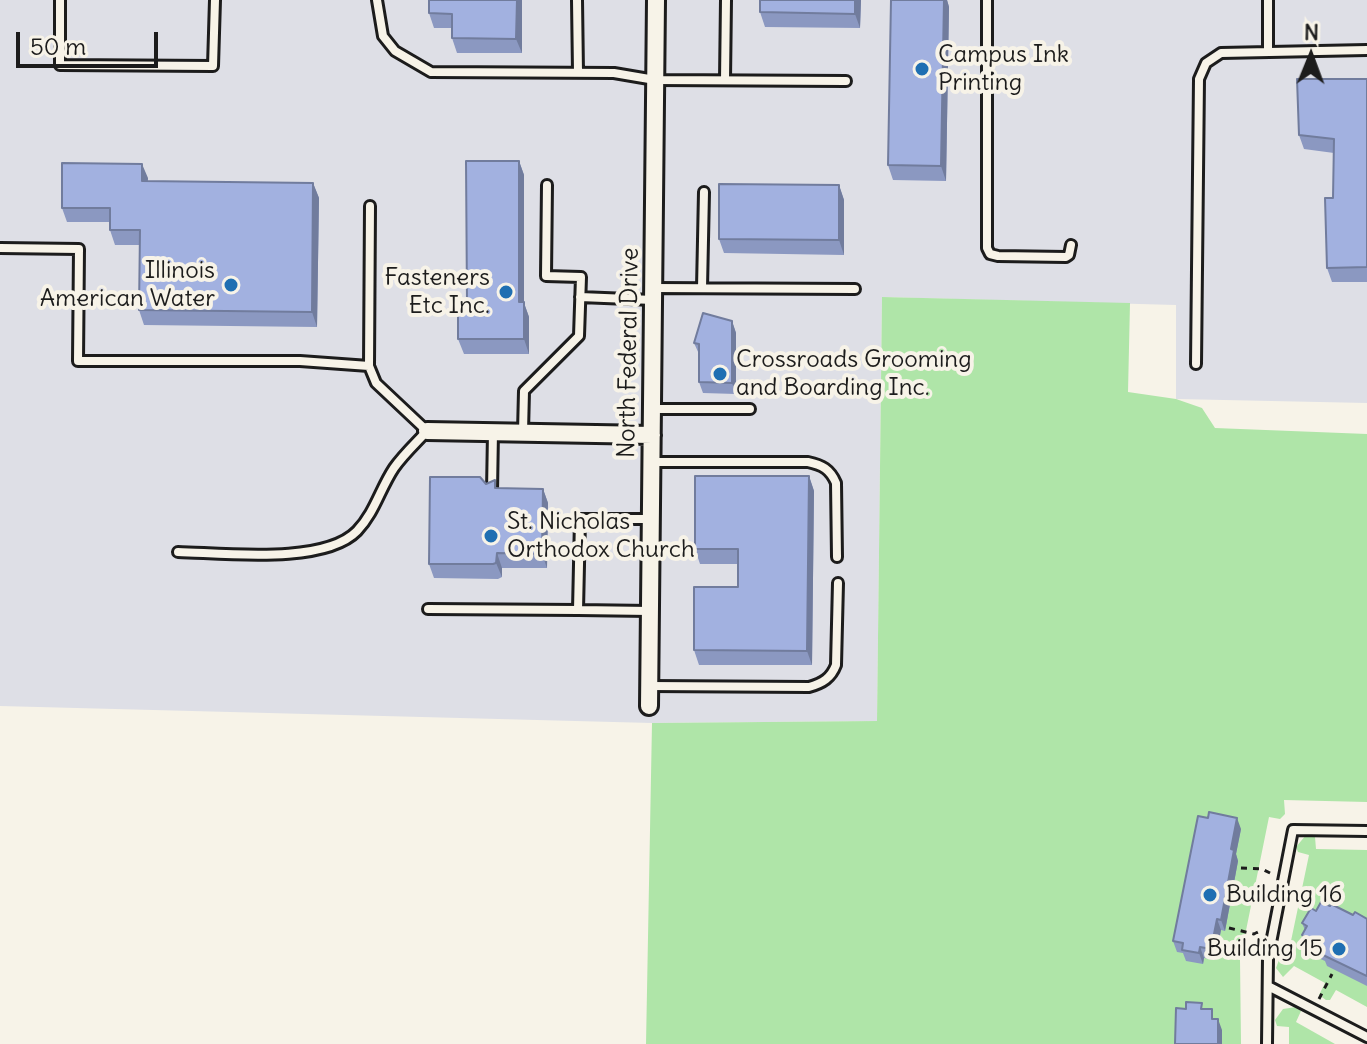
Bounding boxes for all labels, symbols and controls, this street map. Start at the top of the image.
scale bar [20,16,162,66]
north arrow [1271,16,1351,96]
text: N [1304,18,1319,46]
text: 50 m [30,31,86,61]
place label: Campus Ink Printing [938,41,1069,97]
marker: Campus Ink Printing [913,60,931,78]
street label: North Federal Drive [613,248,645,458]
place label: Illinois American Water [40,257,215,313]
place label: Fasteners Etc Inc. [385,264,490,320]
marker: Illinois American Water [222,276,240,294]
marker: Fasteners Etc Inc. [497,283,515,301]
place label: Crossroads Grooming and Boarding Inc. [736,346,972,402]
marker: Crossroads Grooming and Boarding Inc. [711,365,729,383]
place label: St. Nicholas Orthodox Church [507,508,695,564]
marker: St. Nicholas Orthodox Church [482,527,500,545]
place label: Building 16 [1226,881,1342,909]
marker: Building 16 [1201,886,1219,904]
place label: Building 15 [1207,935,1323,963]
marker: Building 15 [1330,940,1348,958]

